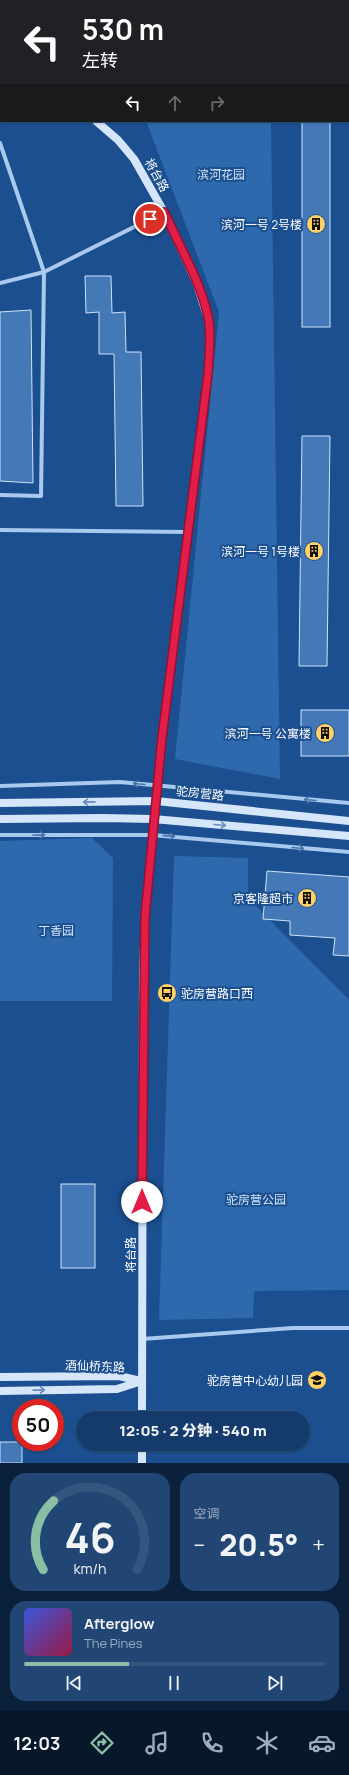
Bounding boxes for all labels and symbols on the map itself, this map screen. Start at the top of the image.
street label: 将台路 [141,155,173,195]
park label: 滨河花园 [197,166,245,183]
pin [133,202,167,236]
building icon: 滨河一号 2号楼 [305,213,327,235]
place label: 滨河一号 2号楼 [221,216,302,233]
building icon: 滨河一号 1号楼 [303,540,325,562]
place label: 滨河一号 1号楼 [221,543,300,560]
building icon: 滨河一号 公寓楼 [314,722,336,744]
place label: 滨河一号 公寓楼 [225,725,311,742]
one-way arrow [133,780,146,787]
street label: 驼房营路 [175,782,225,804]
one-way arrow [304,796,317,803]
one-way arrow [83,798,96,806]
one-way arrow [213,821,226,828]
one-way arrow [32,831,45,838]
one-way arrow [162,833,175,840]
one-way arrow [291,844,304,852]
building icon: 京客隆超市 [296,887,318,909]
place label: 京客隆超市 [233,890,293,907]
park label: 丁香园 [38,922,74,939]
bus stop icon: 驼房营路口西 [156,982,178,1004]
place label: 驼房营路口西 [181,985,253,1002]
position arrow [121,1181,163,1223]
park label: 驼房营公园 [226,1191,286,1208]
street label: 将台路 [122,1237,139,1273]
street label: 酒仙桥东路 [65,1356,125,1376]
school or university icon: 驼房营中心幼儿园 [306,1369,328,1391]
place label: 驼房营中心幼儿园 [207,1372,303,1389]
one-way arrow [32,1387,45,1394]
speed limit sign: 50 [12,1399,64,1451]

